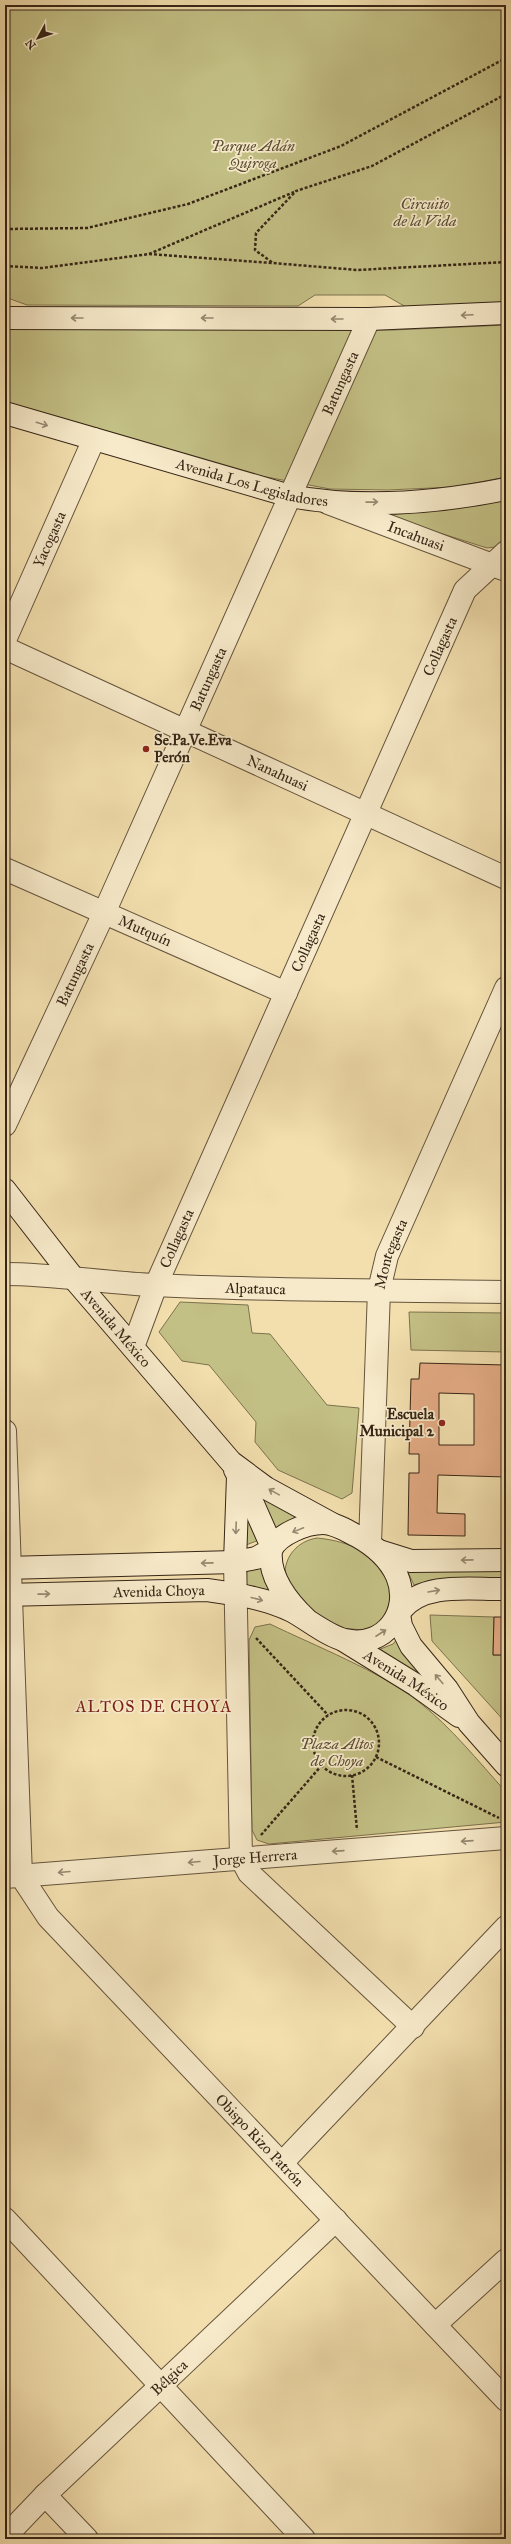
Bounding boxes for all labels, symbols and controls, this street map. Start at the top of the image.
north arrow [18,18,58,58]
text: N [22,36,39,52]
park label: Parque Adán Quiroga [211,137,295,172]
park label: Circuito de la Vida [393,195,456,230]
one-way arrow [461,311,474,318]
one-way arrow [71,314,84,322]
one-way arrow [201,315,214,322]
one-way arrow [331,315,344,323]
street label: Batungasta [318,348,363,418]
one-way arrow [36,421,49,428]
street label: Avenida Los Legisladores [173,454,329,510]
one-way arrow [365,498,378,506]
street label: Yacogasta [29,508,70,570]
street label: Incahuasi [385,517,447,555]
street label: Collagasta [419,613,461,679]
street label: Batungasta [186,644,231,714]
place label: Se.Pa.Ve.Eva Perón [154,731,232,766]
marker: Se.Pa.Ve.Eva Perón [141,744,151,754]
street label: Nanahuasi [244,751,311,795]
street label: Collagasta [287,910,330,975]
street label: Mutquín [116,911,174,950]
street label: Batungasta [53,939,98,1009]
street label: Collagasta [156,1206,198,1271]
street label: Montegasta [371,1216,412,1291]
street label: Alpatauca [224,1279,286,1298]
street label: Avenida México [76,1284,155,1371]
place label: Escuela Municipal 2 [360,1405,435,1441]
marker: Escuela Municipal 2 [437,1418,447,1428]
one-way arrow [268,1488,280,1495]
one-way arrow [232,1521,240,1534]
one-way arrow [293,1527,305,1534]
one-way arrow [461,1556,474,1564]
one-way arrow [201,1559,214,1567]
street label: Avenida Choya [112,1581,206,1601]
one-way arrow [427,1587,440,1595]
one-way arrow [37,1590,50,1598]
one-way arrow [250,1595,263,1603]
one-way arrow [375,1629,386,1637]
street label: Avenida México [359,1645,453,1715]
one-way arrow [434,1674,443,1685]
district label: ALTOS DE CHOYA [75,1697,232,1716]
park label: Plaza Altos de Choya [300,1735,374,1770]
one-way arrow [461,1837,474,1844]
street label: Jorge Herrera [211,1845,298,1871]
one-way arrow [331,1847,344,1854]
one-way arrow [188,1859,201,1866]
one-way arrow [58,1869,71,1876]
street label: Obispo Rizo Patrón [212,2090,308,2190]
street label: Bélgica [147,2355,192,2399]

